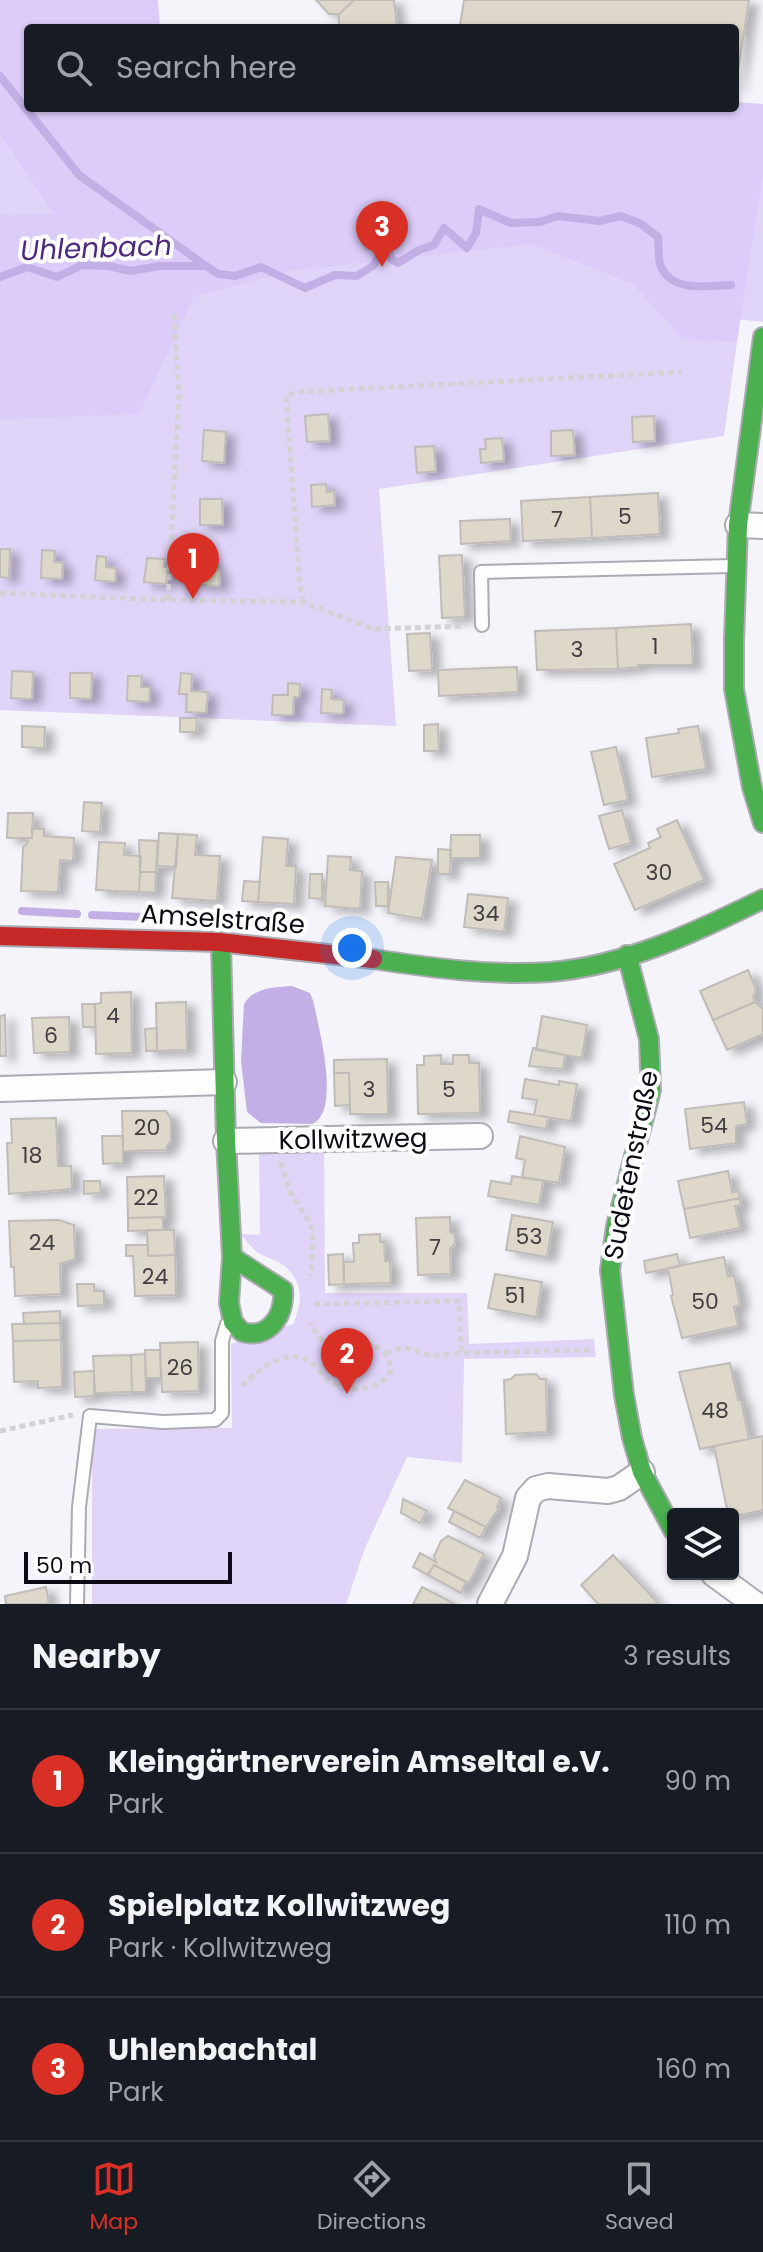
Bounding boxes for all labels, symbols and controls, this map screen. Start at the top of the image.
search box [24,24,739,112]
icon: search [52,46,96,90]
text: Search here [116,46,297,89]
pin: 3 [356,201,408,267]
water label: Uhlenbach [19,226,173,270]
house number: 5 [618,501,632,532]
house number: 7 [551,504,563,535]
pin: 1 [167,533,219,599]
house number: 1 [651,631,659,662]
house number: 3 [571,634,583,665]
house number: 30 [646,857,672,888]
street label: Amselstraße [140,895,306,943]
house number: 34 [473,898,500,929]
your location [332,928,372,968]
house number: 4 [106,1000,120,1031]
house number: 6 [44,1020,58,1051]
street label: Sudetenstraße [595,1067,667,1263]
house number: 3 [363,1074,375,1105]
house number: 5 [442,1074,456,1105]
house number: 54 [700,1110,728,1141]
house number: 20 [134,1112,160,1143]
street label: Kollwitzweg [278,1120,428,1158]
house number: 18 [22,1140,42,1171]
house number: 22 [133,1182,159,1213]
house number: 53 [516,1221,542,1252]
house number: 24 [29,1227,55,1258]
house number: 7 [429,1232,441,1263]
house number: 24 [142,1261,168,1292]
house number: 51 [505,1280,525,1311]
house number: 50 [691,1286,719,1317]
pin: 2 [321,1328,373,1394]
house number: 26 [167,1352,193,1383]
house number: 48 [701,1395,729,1426]
map controls [667,1508,739,1580]
button: layers [667,1508,739,1580]
scale bar [24,1548,232,1584]
text: 50 m [36,1550,92,1581]
text: Nearby [32,1632,161,1680]
text: 3 results [623,1638,731,1674]
text: Kleingärtnerverein Amseltal e.V. [108,1740,610,1783]
text: 1 [53,1763,63,1799]
text: 90 m [665,1763,731,1799]
text: Park [108,1786,164,1822]
text: Spielplatz Kollwitzweg [108,1884,450,1927]
text: 2 [51,1907,65,1943]
text: 110 m [664,1907,731,1943]
text: Park · Kollwitzweg [108,1930,332,1966]
text: Uhlenbachtal [108,2028,317,2071]
text: 3 [50,2051,66,2087]
text: 160 m [656,2051,731,2087]
text: Park [108,2074,164,2110]
tab: Map [89,2157,138,2238]
tab: Directions [317,2157,426,2238]
tab: Saved [605,2157,674,2238]

